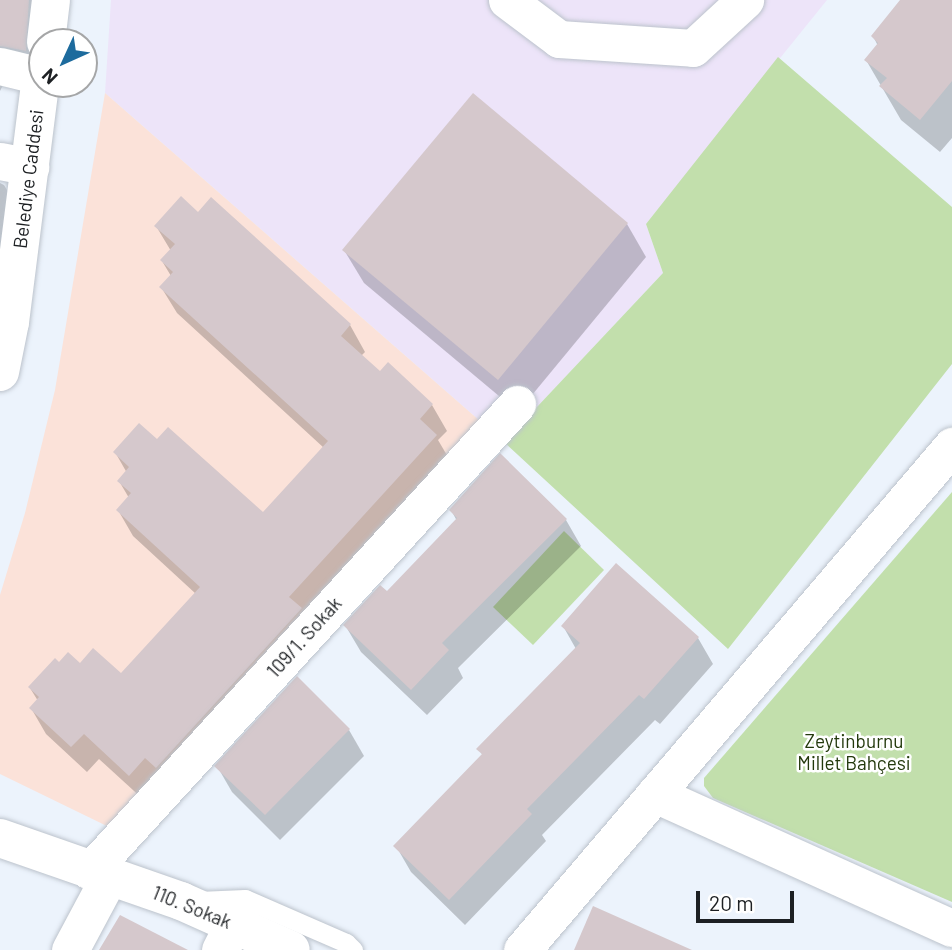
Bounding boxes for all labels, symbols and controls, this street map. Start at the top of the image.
north arrow [28,28,98,98]
text: N [37,64,62,89]
street label: Belediye Caddesi [8,108,48,250]
street label: 109/1. Sokak [262,592,346,682]
park label: Zeytinburnu Millet Bahçesi [797,730,911,774]
scale bar [700,876,798,920]
street label: 110. Sokak [149,881,235,933]
text: 20 m [709,890,754,915]

